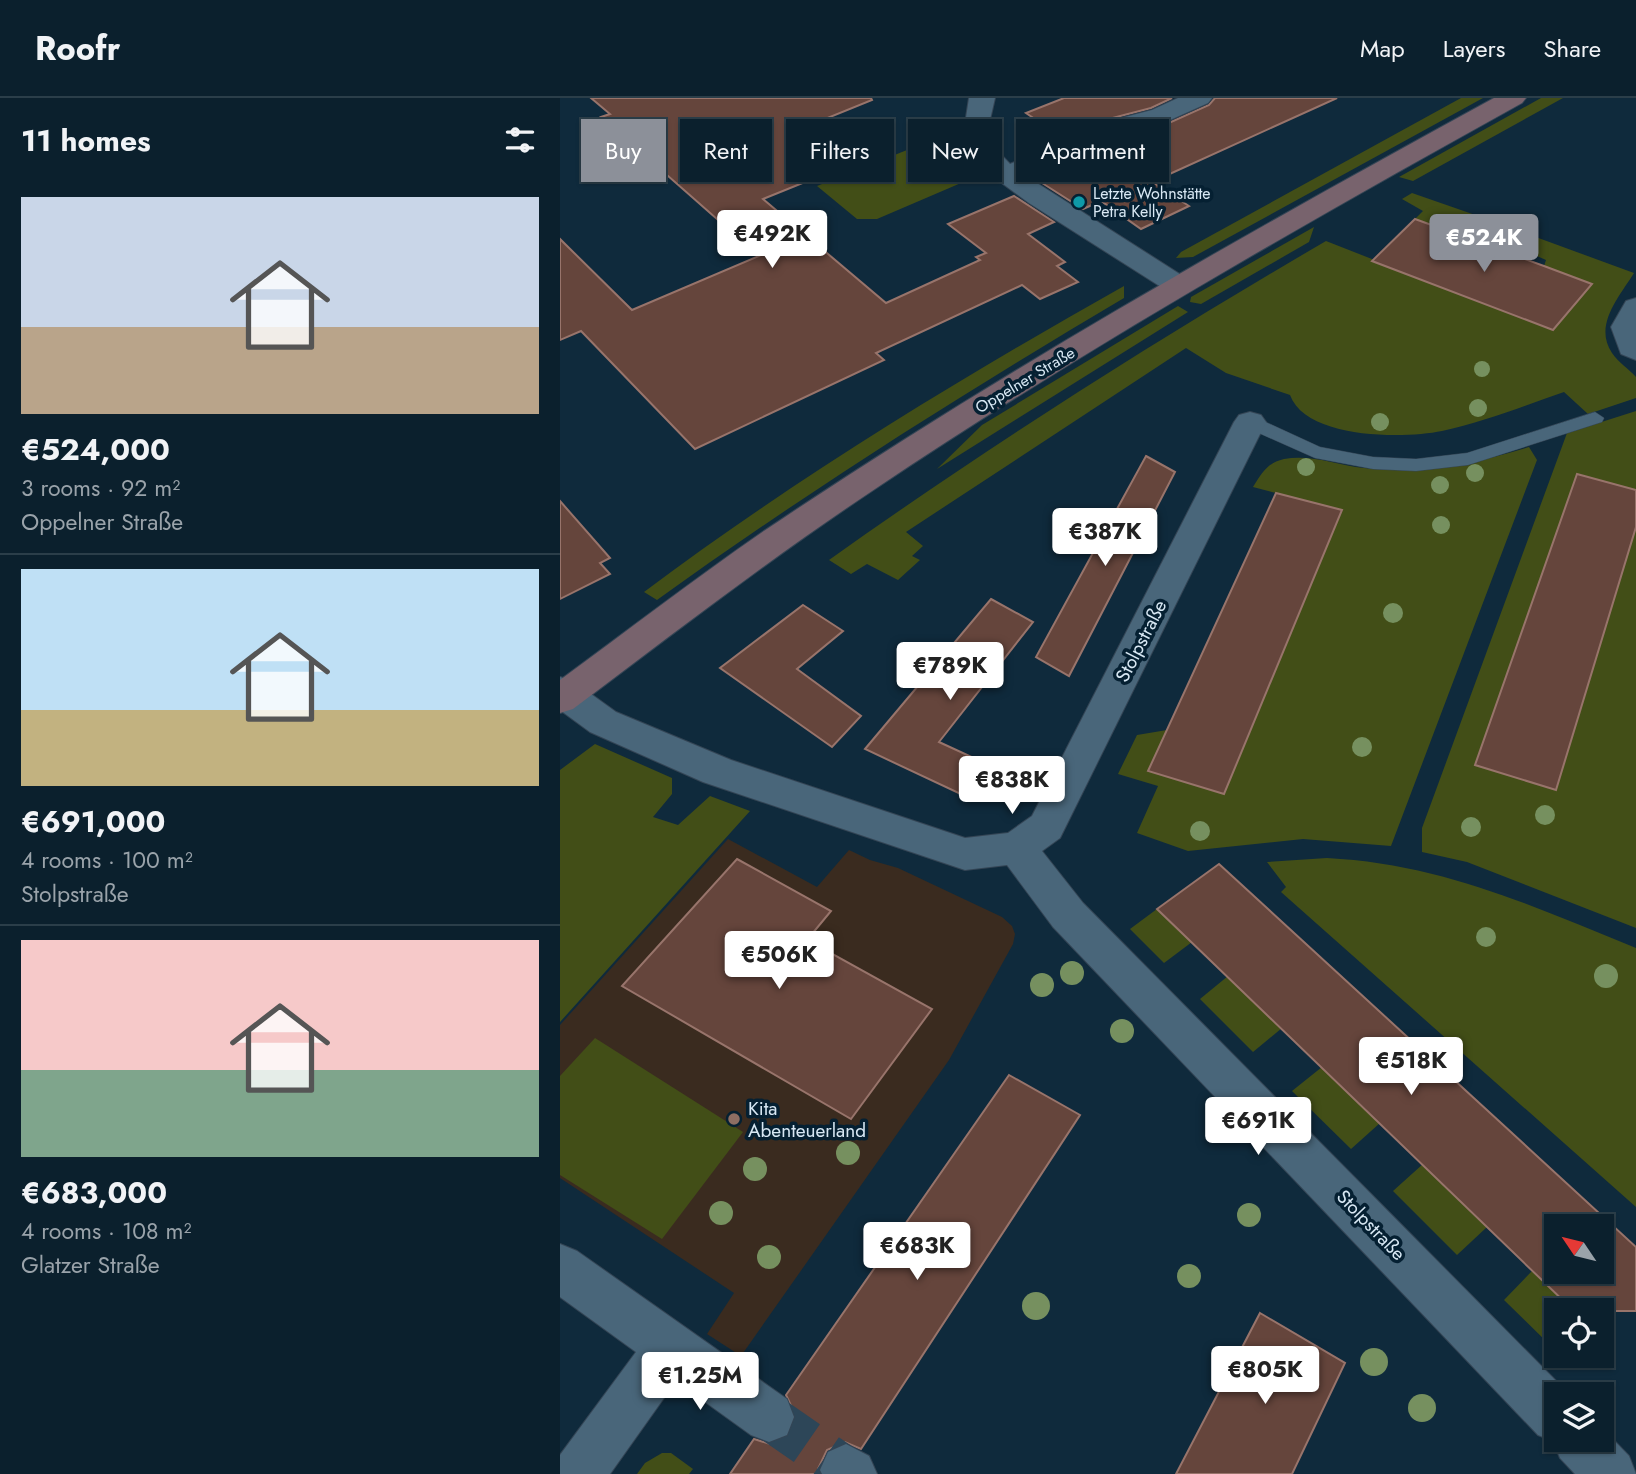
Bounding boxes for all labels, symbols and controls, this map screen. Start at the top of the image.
text: Roofr [35,25,120,72]
text: Map [1360,31,1405,66]
text: Layers [1443,31,1505,66]
text: Share [1543,31,1601,66]
text: 11 homes [21,119,151,162]
chip: Buy [581,119,666,182]
chip: Rent [680,119,772,182]
chip: Filters [786,119,894,182]
chip: New [908,119,1002,182]
chip: Apartment [1016,119,1169,182]
icon: filters [501,121,539,159]
place label: Letzte Wohnstätte Petra Kelly [1093,182,1211,223]
marker: Letzte Wohnstätte Petra Kelly [1071,194,1087,210]
pin: €492K [723,211,821,270]
pin: €524K [1435,214,1533,274]
text: €492K [733,216,811,250]
text: €524K [1445,220,1523,254]
icon: home [217,242,343,368]
street label: Oppelner Straße [971,341,1079,419]
text: €524,000 [21,428,170,471]
text: 3 rooms · 92 m² [21,471,180,505]
text: Oppelner Straße [21,505,183,539]
pin: €387K [1056,508,1154,568]
text: €387K [1068,514,1142,548]
street label: Stolpstraße [1109,595,1173,687]
icon: home [217,614,343,740]
pin: €789K [901,642,999,702]
text: €789K [913,648,987,682]
pin: €838K [963,756,1061,816]
text: €838K [975,762,1049,796]
text: €691,000 [21,800,165,843]
text: 4 rooms · 100 m² [21,843,193,877]
text: Stolpstraße [21,877,129,911]
pin: €506K [730,932,828,991]
text: €506K [741,937,817,971]
icon: home [217,985,343,1111]
pin: €518K [1362,1038,1460,1097]
text: €518K [1375,1043,1447,1077]
place label: Kita Abenteuerland [748,1095,866,1144]
pin: €691K [1209,1098,1307,1157]
text: €691K [1221,1103,1295,1137]
marker: Kita Abenteuerland [726,1111,742,1127]
text: €683,000 [21,1171,167,1214]
street label: Stolpstraße [1330,1184,1412,1267]
text: 4 rooms · 108 m² [21,1214,191,1248]
north arrow [1544,1214,1614,1284]
map controls [1544,1214,1614,1452]
pin: €683K [868,1222,966,1282]
text: €683K [879,1228,955,1262]
text: Glatzer Straße [21,1248,159,1282]
button: locate [1544,1298,1614,1368]
pin: €805K [1216,1346,1314,1406]
pin: €1.25M [643,1352,757,1412]
text: €805K [1227,1352,1303,1386]
text: €1.25M [658,1358,742,1392]
button: layers [1544,1382,1614,1452]

